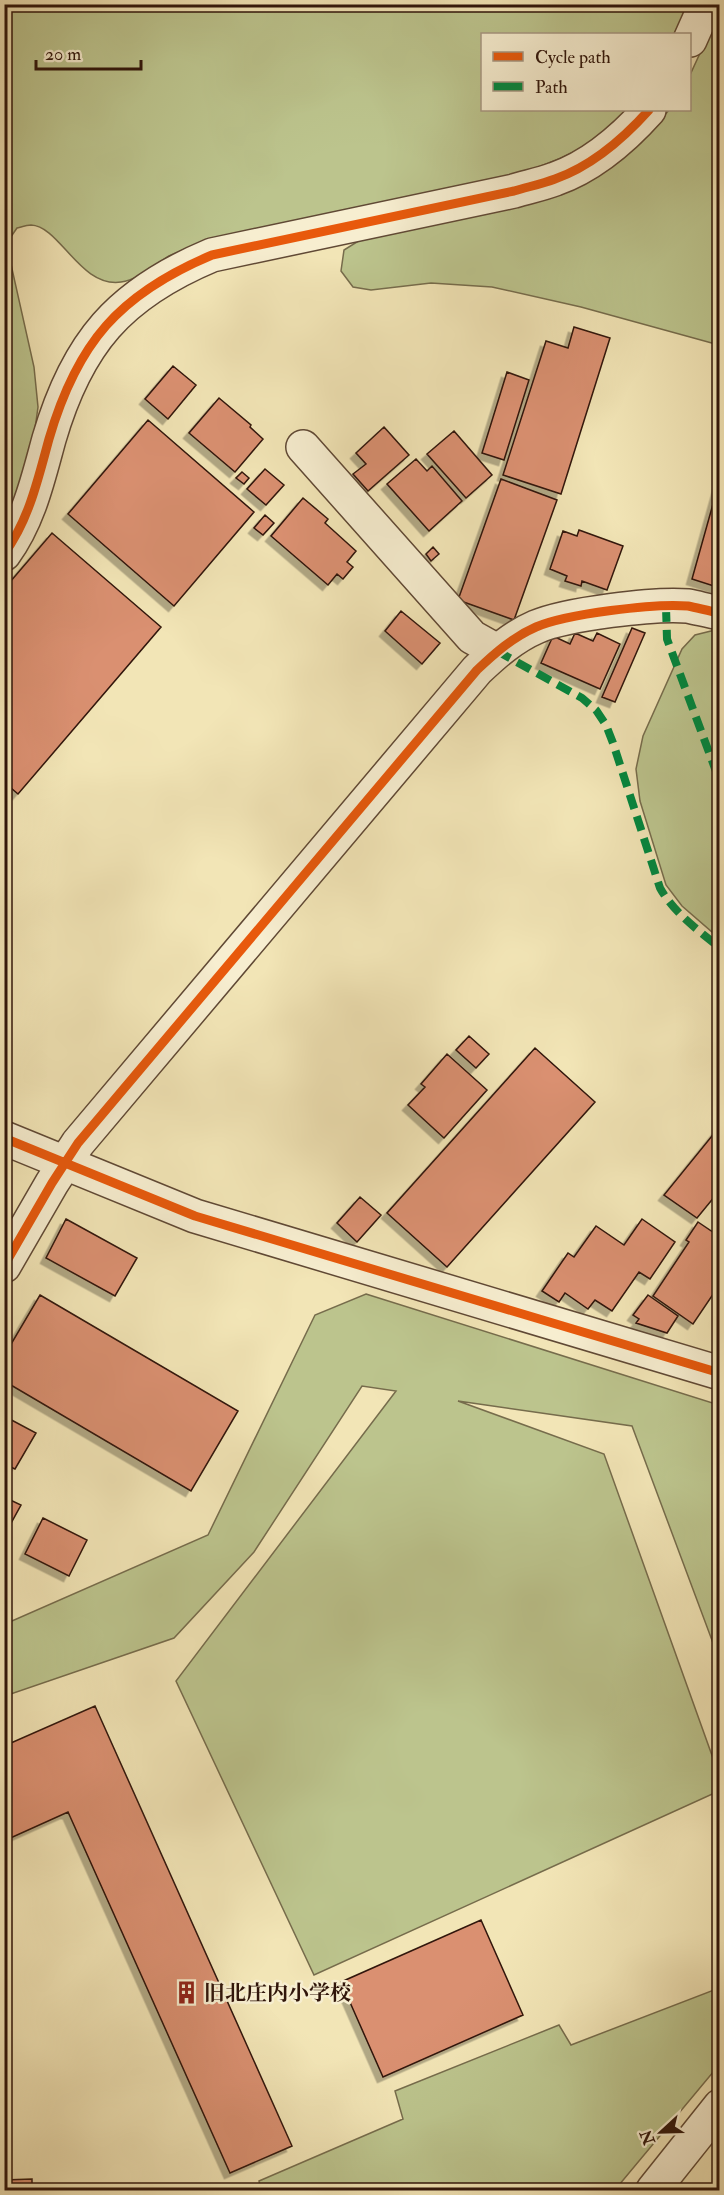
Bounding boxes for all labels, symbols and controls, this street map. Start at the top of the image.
scale bar [36,33,141,71]
legend [481,33,691,111]
text: 20 m [45,43,81,66]
text: Cycle path [535,46,611,69]
text: Path [535,76,568,99]
building icon: 旧北庄内小学校 [173,1980,199,2006]
place label: 旧北庄内小学校 [204,1980,351,2007]
north arrow [631,2102,691,2162]
text: N [636,2126,660,2149]

